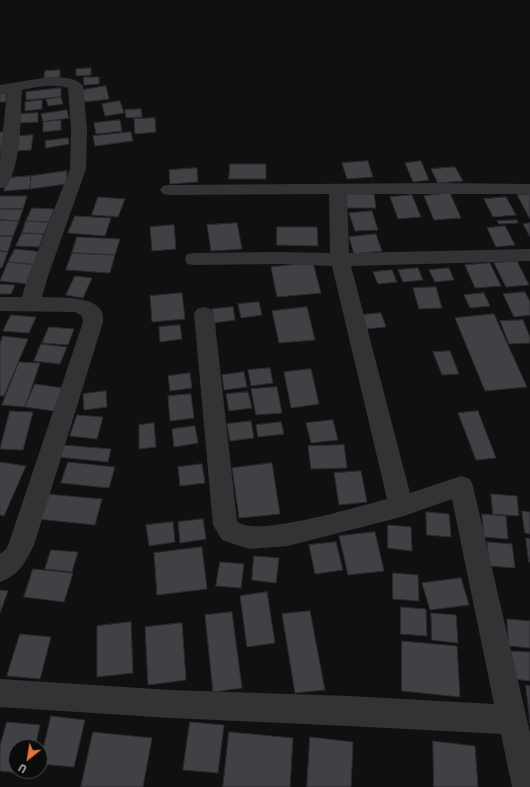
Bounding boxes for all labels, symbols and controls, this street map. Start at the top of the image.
north arrow [8,739,48,779]
text: U [16,761,29,777]

